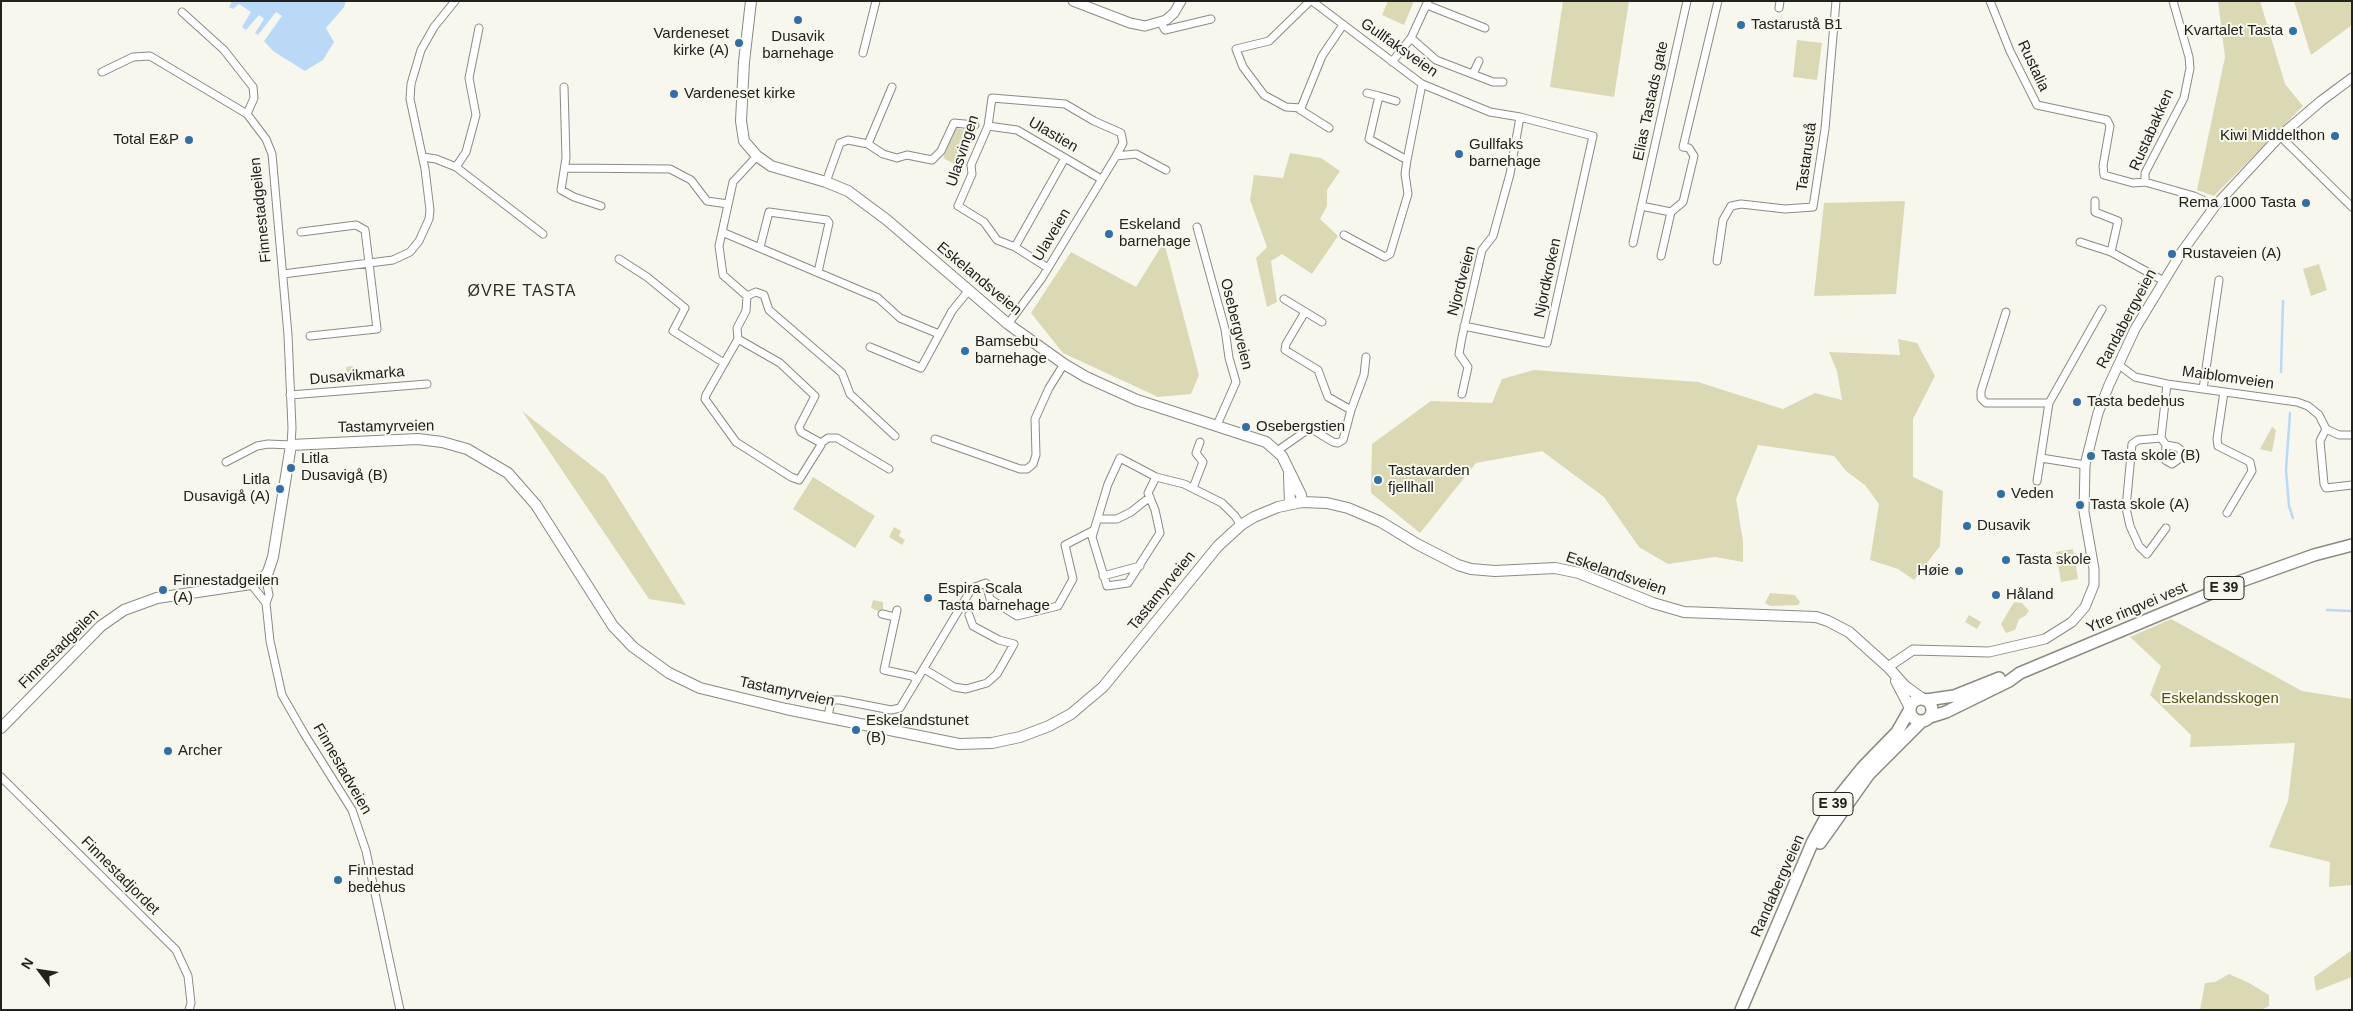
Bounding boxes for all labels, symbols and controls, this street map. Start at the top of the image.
marker: Dusavik barnehage [792,14,804,26]
street label: Gullfaksveien [1357,15,1441,81]
place label: Tastarustå B1 [1751,16,1843,34]
marker: Tastarustå B1 [1735,19,1747,31]
place label: Kvartalet Tasta [2184,22,2283,40]
place label: Vardeneset kirke (A) [653,25,729,60]
marker: Kvartalet Tasta [2287,25,2299,37]
place label: Dusavik barnehage [762,28,834,63]
marker: Vardeneset kirke (A) [733,37,745,49]
street label: Rustalia [2013,38,2053,94]
street label: Elias Tastads gate [1630,40,1672,162]
place label: Vardeneset kirke [684,85,795,103]
street label: Rustabakken [2126,86,2178,174]
marker: Vardeneset kirke [668,88,680,100]
street label: Ulasvingen [943,113,983,189]
street label: Ulastien [1025,114,1081,156]
street label: Tastarustå [1793,121,1821,193]
place label: Kiwi Middelthon [2220,127,2325,145]
marker: Kiwi Middelthon [2329,130,2341,142]
place label: Total E&P [113,131,179,149]
marker: Total E&P [183,134,195,146]
place label: Gullfaks barnehage [1469,136,1541,171]
marker: Gullfaks barnehage [1453,148,1465,160]
street label: Finnestadgeilen [247,156,275,264]
place label: Rema 1000 Tasta [2178,194,2296,212]
marker: Rema 1000 Tasta [2300,197,2312,209]
street label: Ulaveien [1029,205,1075,265]
place label: Eskeland barnehage [1119,216,1191,251]
marker: Eskeland barnehage [1103,228,1115,240]
street label: Njordkroken [1531,237,1565,319]
street label: Eskelandsveien [933,238,1025,320]
street label: Njordveien [1444,244,1480,318]
place label: Rustaveien (A) [2182,245,2281,263]
marker: Rustaveien (A) [2166,248,2178,260]
street label: Randabergveien [2093,266,2161,372]
street label: Osebergveien [1216,277,1256,371]
district label: ØVRE TASTA [466,282,578,302]
place label: Bamsebu barnehage [975,333,1047,368]
marker: Bamsebu barnehage [959,345,971,357]
street label: Dusavikmarka [309,363,405,389]
street label: Maiblomveien [2181,363,2275,393]
place label: Tasta bedehus [2087,393,2185,411]
marker: Tasta bedehus [2071,396,2083,408]
street label: Tastamyrveien [337,417,435,437]
place label: Osebergstien [1256,418,1345,436]
marker: Osebergstien [1240,421,1252,433]
place label: Tasta skole (B) [2101,447,2200,465]
place label: Litla Dusavigå (B) [301,450,388,485]
marker: Tasta skole (B) [2085,450,2097,462]
marker: Litla Dusavigå (B) [285,462,297,474]
place label: Tastavarden fjellhall [1388,462,1470,497]
place label: Litla Dusavigå (A) [183,471,270,506]
marker: Tastavarden fjellhall [1372,474,1384,486]
marker: Litla Dusavigå (A) [274,483,286,495]
place label: Veden [2011,485,2054,503]
marker: Veden [1995,488,2007,500]
place label: Tasta skole (A) [2090,496,2189,514]
marker: Tasta skole (A) [2074,499,2086,511]
place label: Dusavik [1977,517,2030,535]
marker: Dusavik [1961,520,1973,532]
street label: Tastamyrveien [1125,548,1199,634]
street label: Eskelandsveien [1563,548,1669,600]
place label: Tasta skole [2016,551,2091,569]
marker: Tasta skole [2000,554,2012,566]
place label: Høie [1917,562,1949,580]
marker: Høie [1953,565,1965,577]
place label: Finnestadgeilen (A) [173,572,279,607]
road number: E 39 [2204,576,2244,600]
street label: Ytre ringvei vest [2084,579,2190,637]
place label: Espira Scala Tasta barnehage [938,580,1050,615]
marker: Finnestadgeilen (A) [157,584,169,596]
place label: Håland [2006,586,2054,604]
marker: Håland [1990,589,2002,601]
marker: Espira Scala Tasta barnehage [922,592,934,604]
street label: Finnestadgeilen [15,605,103,693]
street label: Tastamyrveien [738,673,836,711]
park label: Eskelandsskogen [2161,690,2279,708]
place label: Eskelandstunet (B) [866,712,969,747]
street label: Finnestadveien [309,720,375,818]
marker: Eskelandstunet (B) [850,724,862,736]
place label: Archer [178,742,222,760]
marker: Archer [162,745,174,757]
road number: E 39 [1813,792,1853,816]
street label: Randabergveien [1747,832,1809,940]
street label: Finnestadjordet [77,833,163,919]
place label: Finnestad bedehus [348,862,414,897]
marker: Finnestad bedehus [332,874,344,886]
north arrow [15,946,65,996]
text: N [18,955,37,972]

